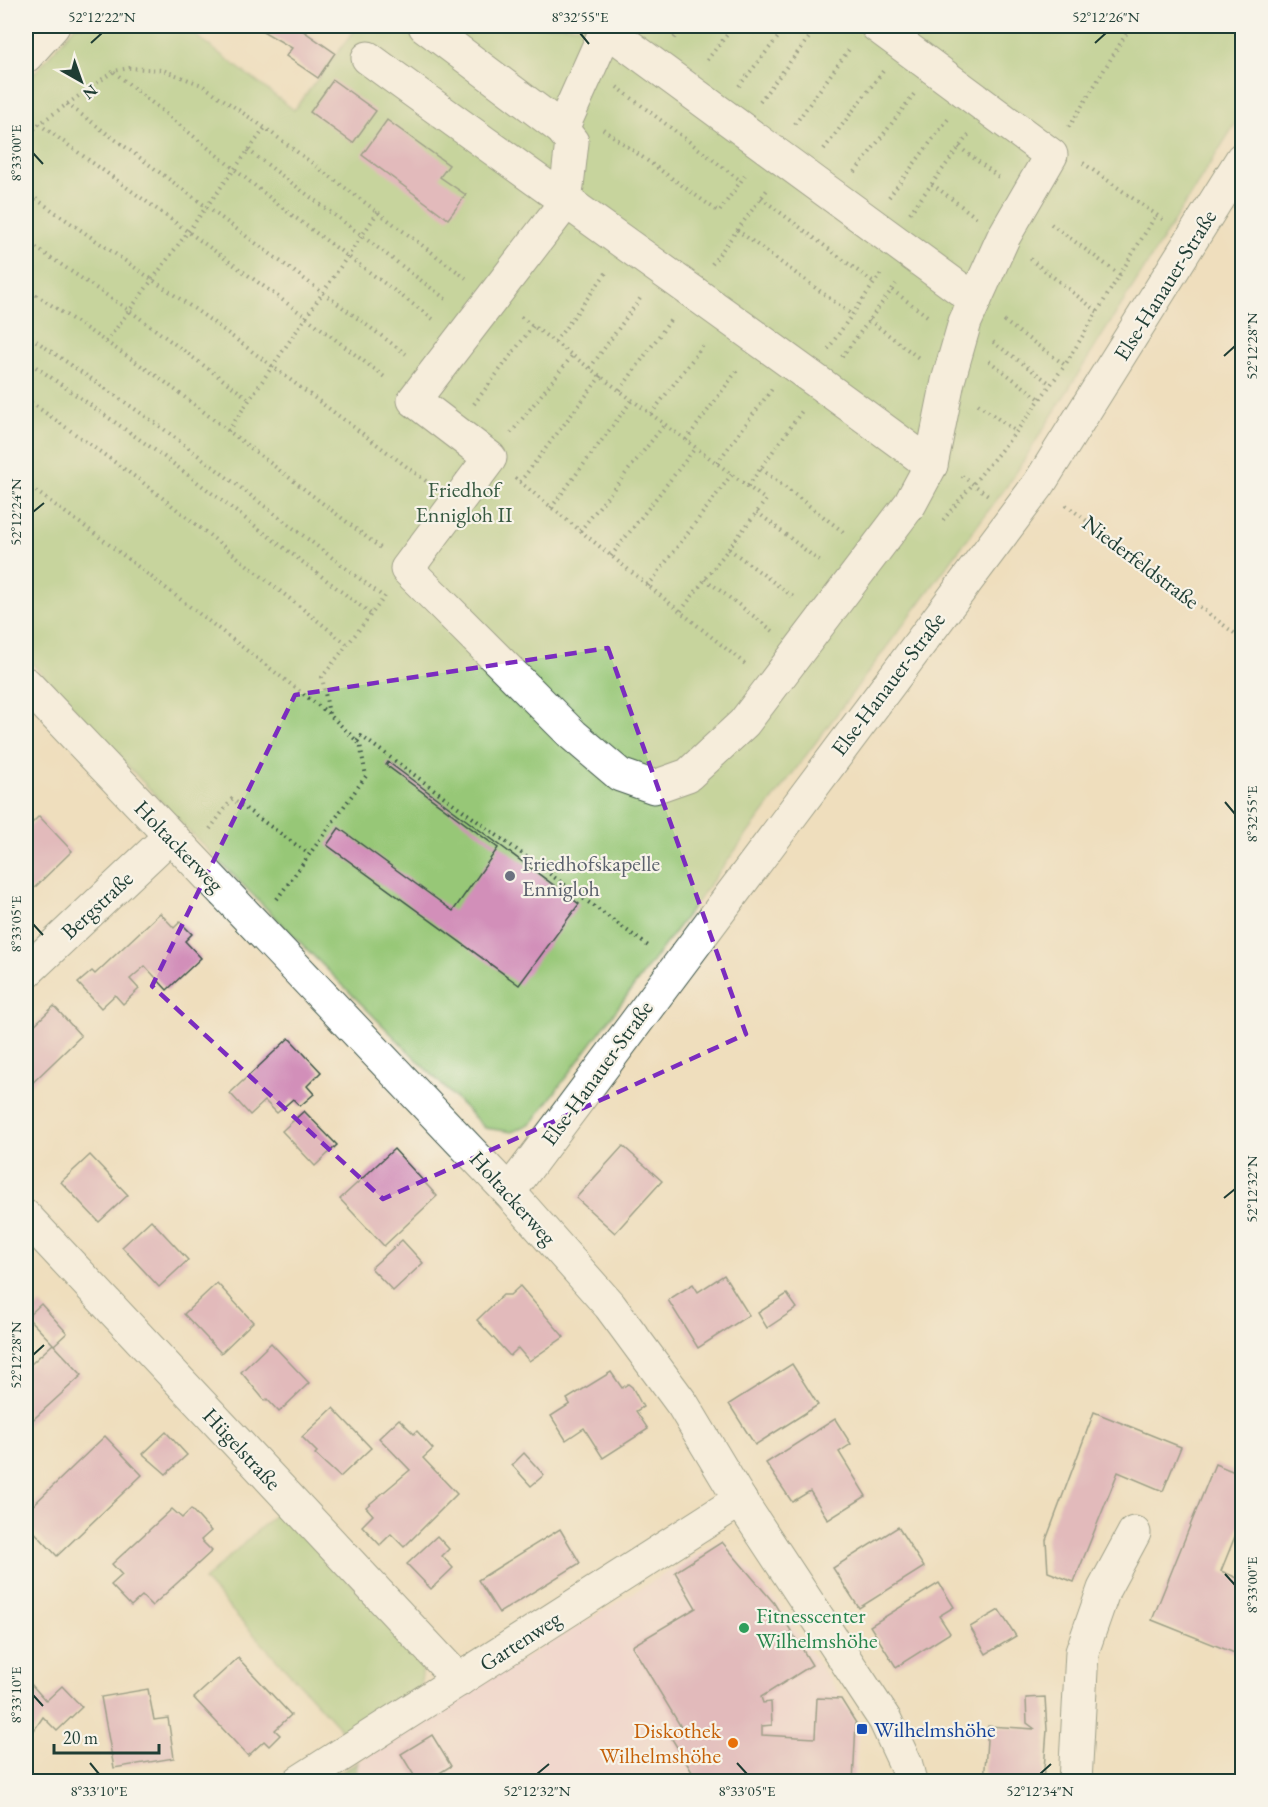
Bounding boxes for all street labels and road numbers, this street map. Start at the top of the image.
street label: Else-Hanauer-Straße [1107,204,1223,366]
street label: Niederfeldstraße [1077,508,1206,616]
street label: Else-Hanauer-Straße [824,606,952,762]
street label: Holtackerweg [128,794,230,899]
street label: Bergstraße [55,864,139,946]
street label: Else-Hanauer-Straße [534,994,660,1151]
street label: Holtackerweg [463,1145,563,1252]
street label: Hügelstraße [196,1402,288,1497]
street label: Gartenweg [474,1604,567,1678]

